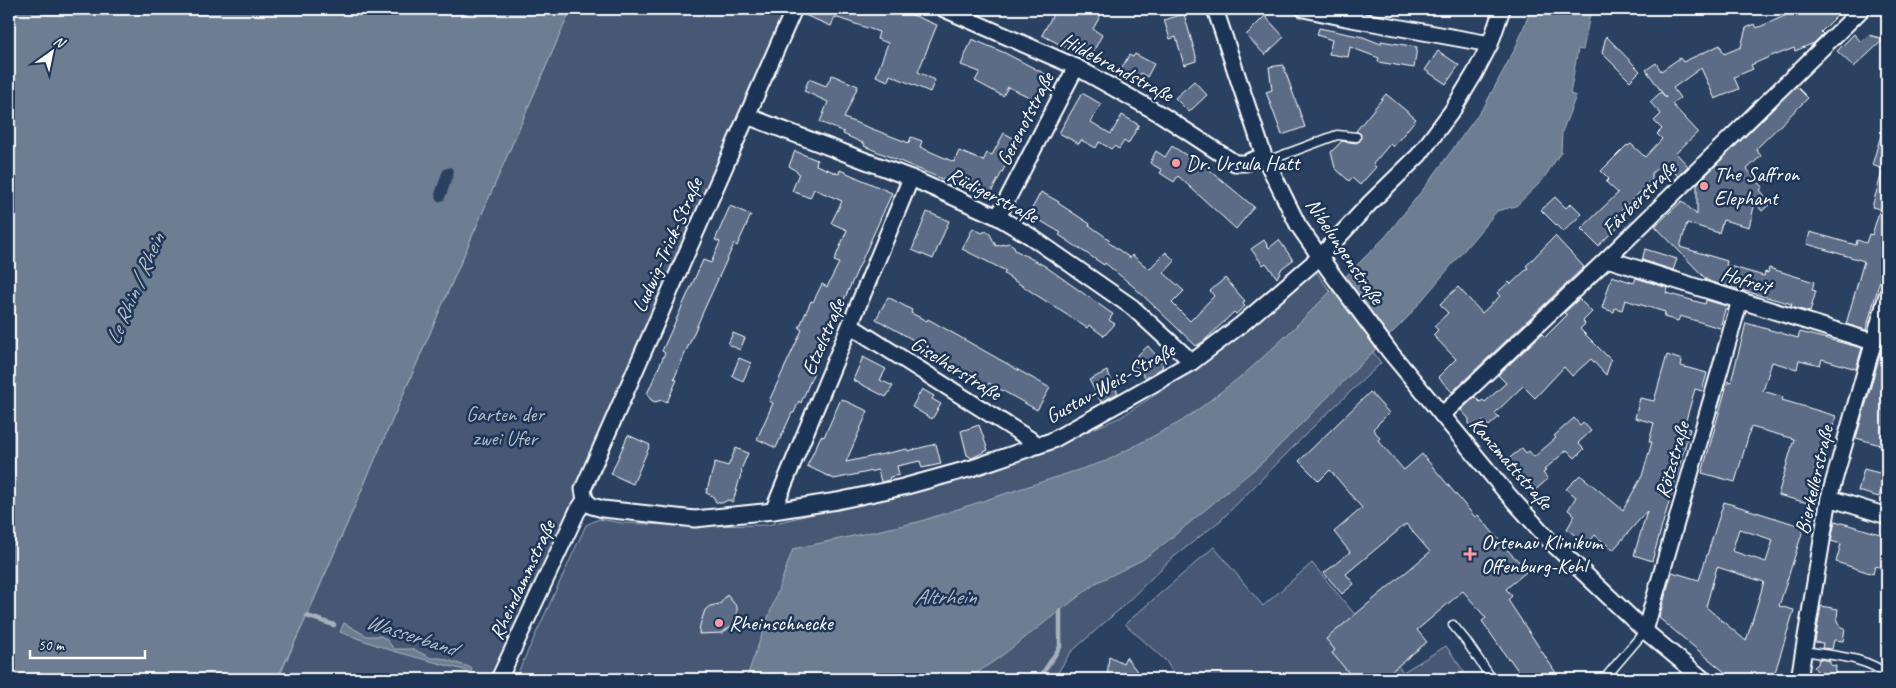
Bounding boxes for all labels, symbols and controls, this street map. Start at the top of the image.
street label: Hildebrandstraße [1056,26,1180,109]
north arrow [28,28,78,78]
text: N [51,32,69,52]
street label: Gerenotstraße [990,66,1061,170]
place label: Dr. Ursula Hatt [1186,150,1301,176]
street label: Färberstraße [1596,154,1683,241]
marker: Dr. Ursula Hatt [1170,157,1182,169]
street label: Rüdigerstraße [943,161,1045,230]
place label: The Saffron Elephant [1714,161,1801,211]
street label: Ludwig-Trick-Straße [626,172,709,316]
marker: The Saffron Elephant [1698,180,1710,192]
street label: Nibelungenstraße [1300,193,1391,311]
water label: Le Rhin / Rhein [99,227,172,349]
street label: Hofreit [1718,260,1777,301]
street label: Etzelstraße [795,293,852,379]
street label: Giselherstraße [906,330,1008,407]
street label: Gustav-Weis-Straße [1041,336,1181,429]
park label: Garten der zwei Ufer [466,401,545,451]
street label: Kanzmattstraße [1464,411,1560,516]
street label: Rötzstraße [1649,417,1696,501]
street label: Bierkellerstraße [1789,421,1840,537]
street label: Rheindammstraße [483,514,562,644]
place label: Ortenau Klinikum Offenburg-Kehl [1481,529,1604,579]
marker: Ortenau Klinikum Offenburg-Kehl [1463,547,1477,561]
water label: Altrhein [914,583,978,611]
water label: Wasserband [363,607,465,665]
place label: Rheinschnecke [729,610,835,636]
marker: Rheinschnecke [713,617,725,629]
scale bar [30,628,145,660]
text: 50 m [38,636,65,655]

